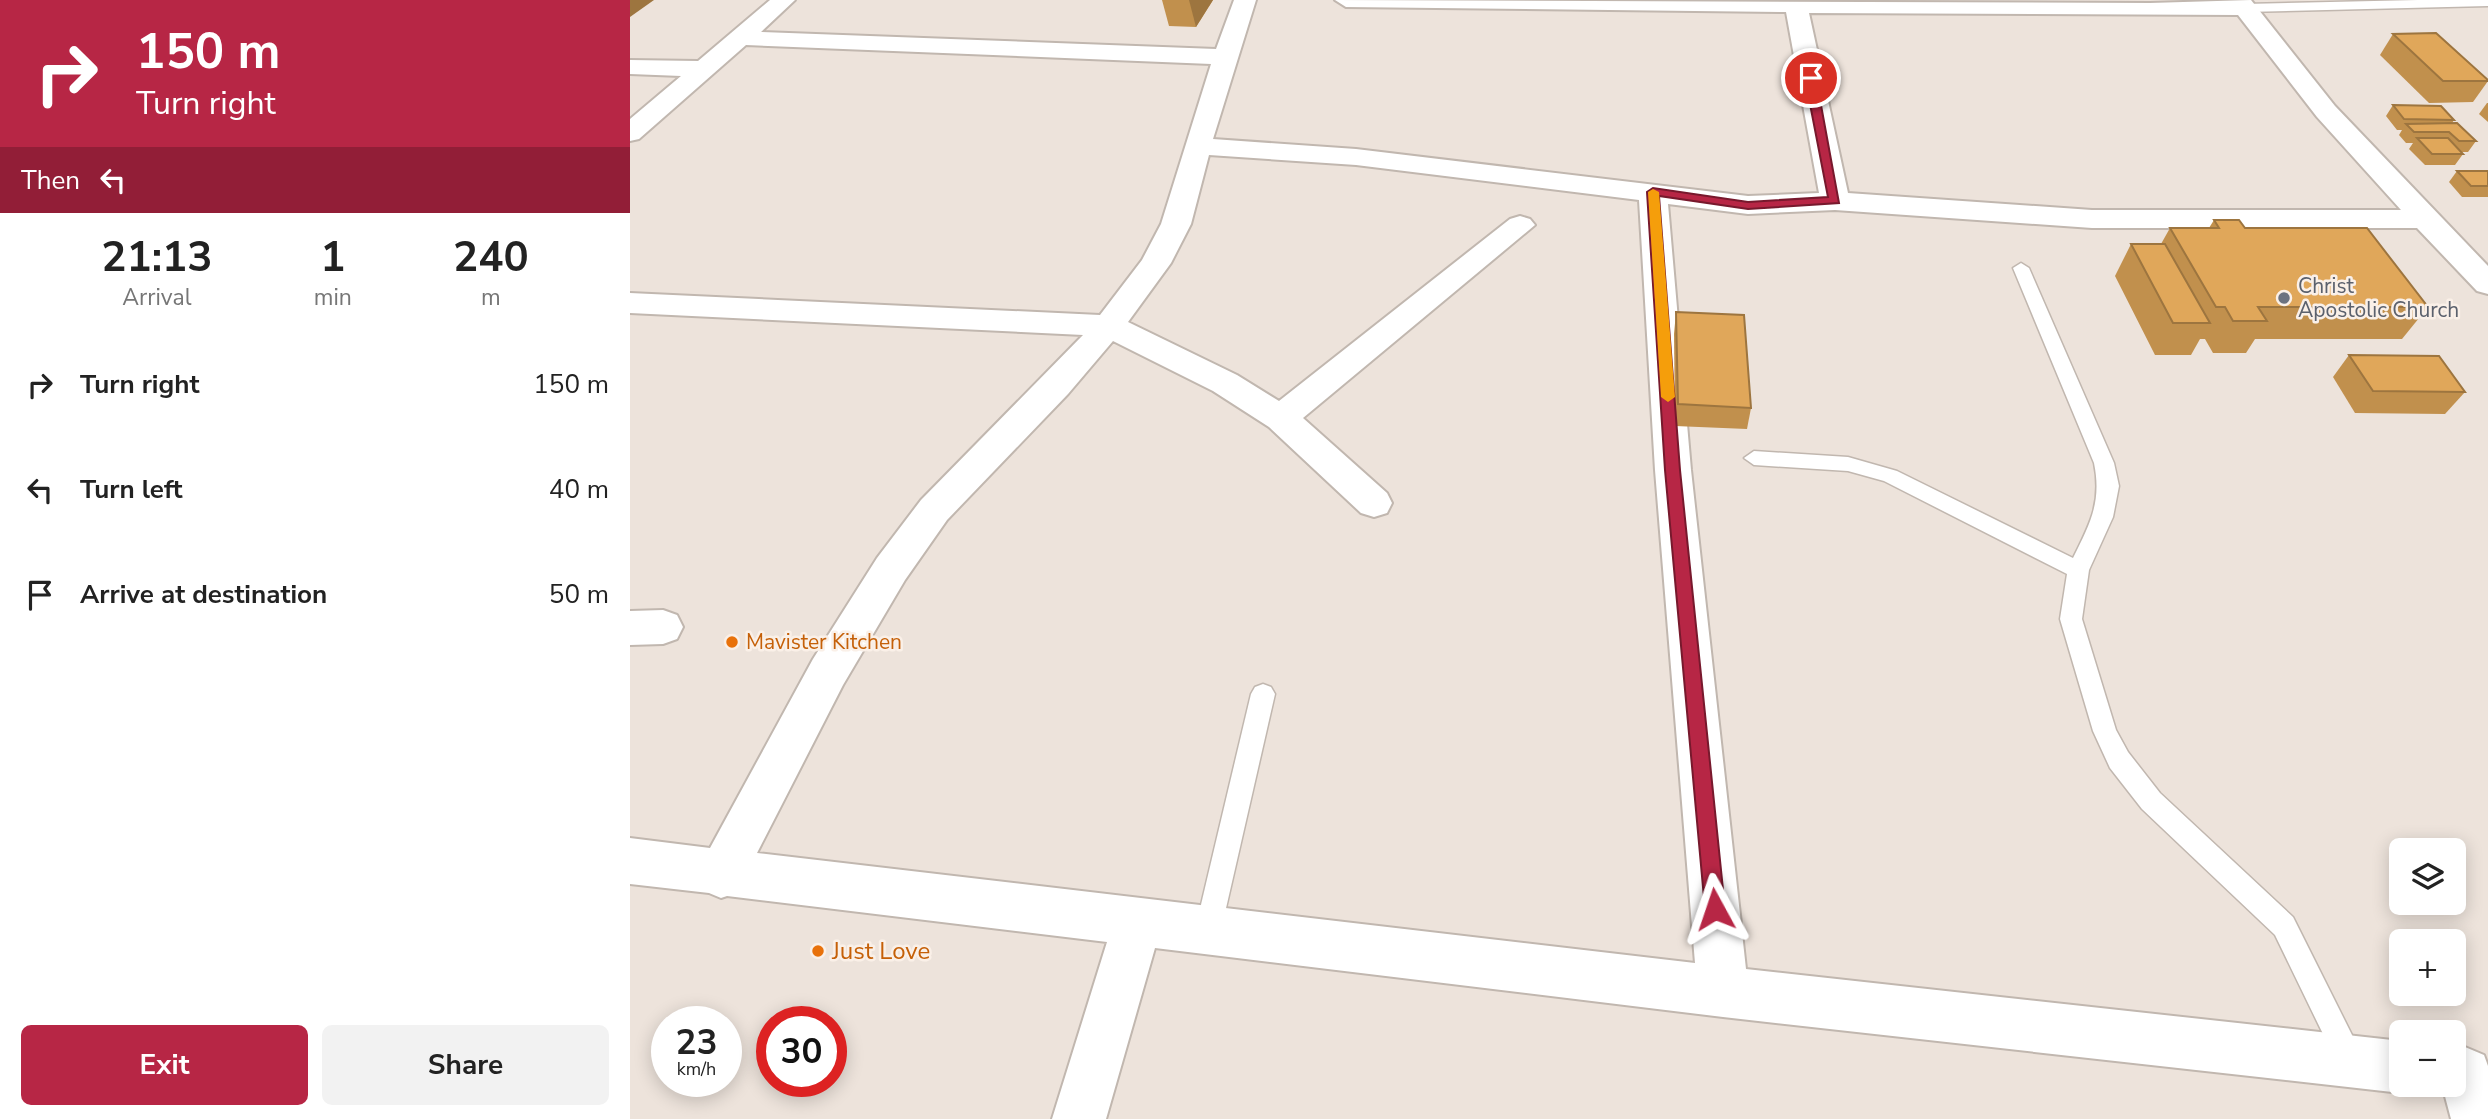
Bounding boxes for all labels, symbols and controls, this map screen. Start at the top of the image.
text: 150 m [136,18,280,85]
icon: right [21,28,112,119]
pin [1781,48,1841,108]
icon: arrive [1792,59,1830,97]
text: Turn right [136,82,276,125]
icon: left [94,161,132,199]
text: Then [21,163,80,198]
text: 21:13 [101,229,212,286]
text: 1 [320,229,345,286]
text: 240 [453,229,529,286]
place label: Christ Apostolic Church [2298,272,2459,324]
text: Arrival [122,282,191,313]
text: min [314,282,352,313]
text: m [481,282,501,313]
marker: Christ Apostolic Church [2276,290,2292,306]
icon: right [21,366,59,404]
text: Turn right [80,367,199,402]
text: 150 m [533,367,609,402]
icon: left [21,471,59,509]
text: Turn left [80,472,183,507]
text: 40 m [549,472,609,507]
icon: arrive [21,576,59,614]
text: Arrive at destination [80,577,327,612]
text: 50 m [549,577,609,612]
place label: Mavister Kitchen [746,628,902,656]
marker: Mavister Kitchen [724,634,740,650]
map controls [2389,838,2466,1097]
button: layers [2389,838,2466,915]
position arrow [1678,872,1752,946]
button: + [2389,929,2466,1006]
place label: Just Love [831,935,930,967]
marker: Just Love [810,943,826,959]
speed limit sign: 30 [756,1006,847,1097]
text: 23 [675,1019,718,1066]
button: − [2389,1020,2466,1097]
button: Exit [21,1025,308,1105]
button: Share [322,1025,609,1105]
text: km/h [677,1057,716,1081]

